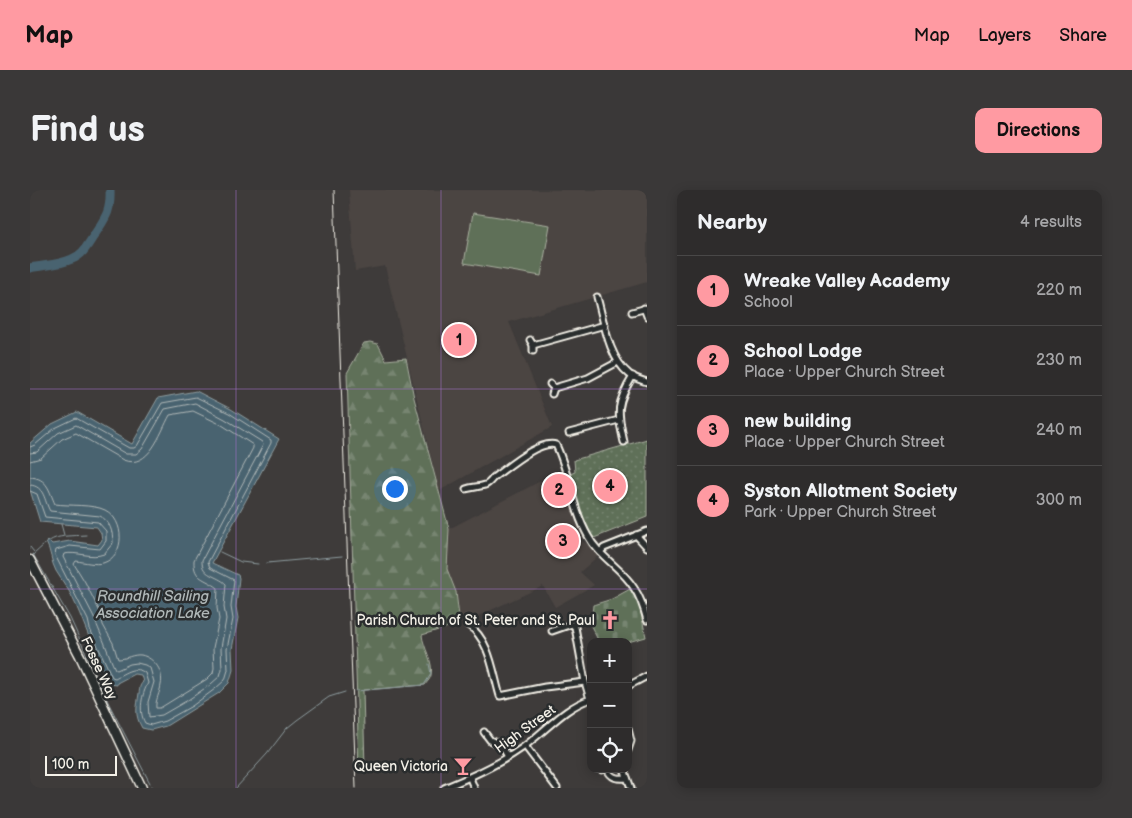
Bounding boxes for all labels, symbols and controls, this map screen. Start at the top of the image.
text: Map [25,21,73,50]
text: Map [914,25,950,46]
text: Layers [978,25,1031,46]
text: Share [1059,25,1107,46]
button: Directions [975,108,1102,153]
text: Find us [30,109,145,152]
text: Nearby [697,210,767,235]
text: 4 results [1020,213,1082,232]
text: Wreake Valley Academy [744,270,950,293]
text: 1 [710,281,716,300]
text: 220 m [1036,281,1082,300]
text: School [744,293,793,312]
pin: 1 [443,321,475,359]
text: School Lodge [744,340,862,363]
text: 2 [708,351,718,370]
text: 230 m [1036,351,1082,370]
text: Place · Upper Church Street [744,363,945,382]
text: new building [744,410,851,433]
text: 3 [708,421,718,440]
text: 240 m [1036,421,1082,440]
text: Place · Upper Church Street [744,433,945,452]
pin: 4 [594,467,626,505]
pin: 2 [543,471,575,509]
your location [382,476,408,502]
text: Syston Allotment Society [744,480,957,503]
text: 4 [708,491,718,510]
text: 300 m [1036,491,1082,510]
text: Park · Upper Church Street [744,503,936,522]
pin: 3 [547,522,579,560]
water label: Roundhill Sailing Association Lake [95,587,210,623]
church icon: Parish Church of St. Peter and St. Paul [599,609,621,631]
place label: Parish Church of St. Peter and St. Paul [357,612,595,629]
street label: Fosse Way [77,634,121,703]
map controls [587,638,632,773]
button: + [587,638,632,683]
button: − [587,683,632,728]
street label: High Street [491,701,559,757]
button: locate [587,728,632,773]
scale bar [45,753,118,776]
bar icon: Queen Victoria [452,755,474,777]
text: 100 m [52,756,89,773]
place label: Queen Victoria [354,758,448,775]

